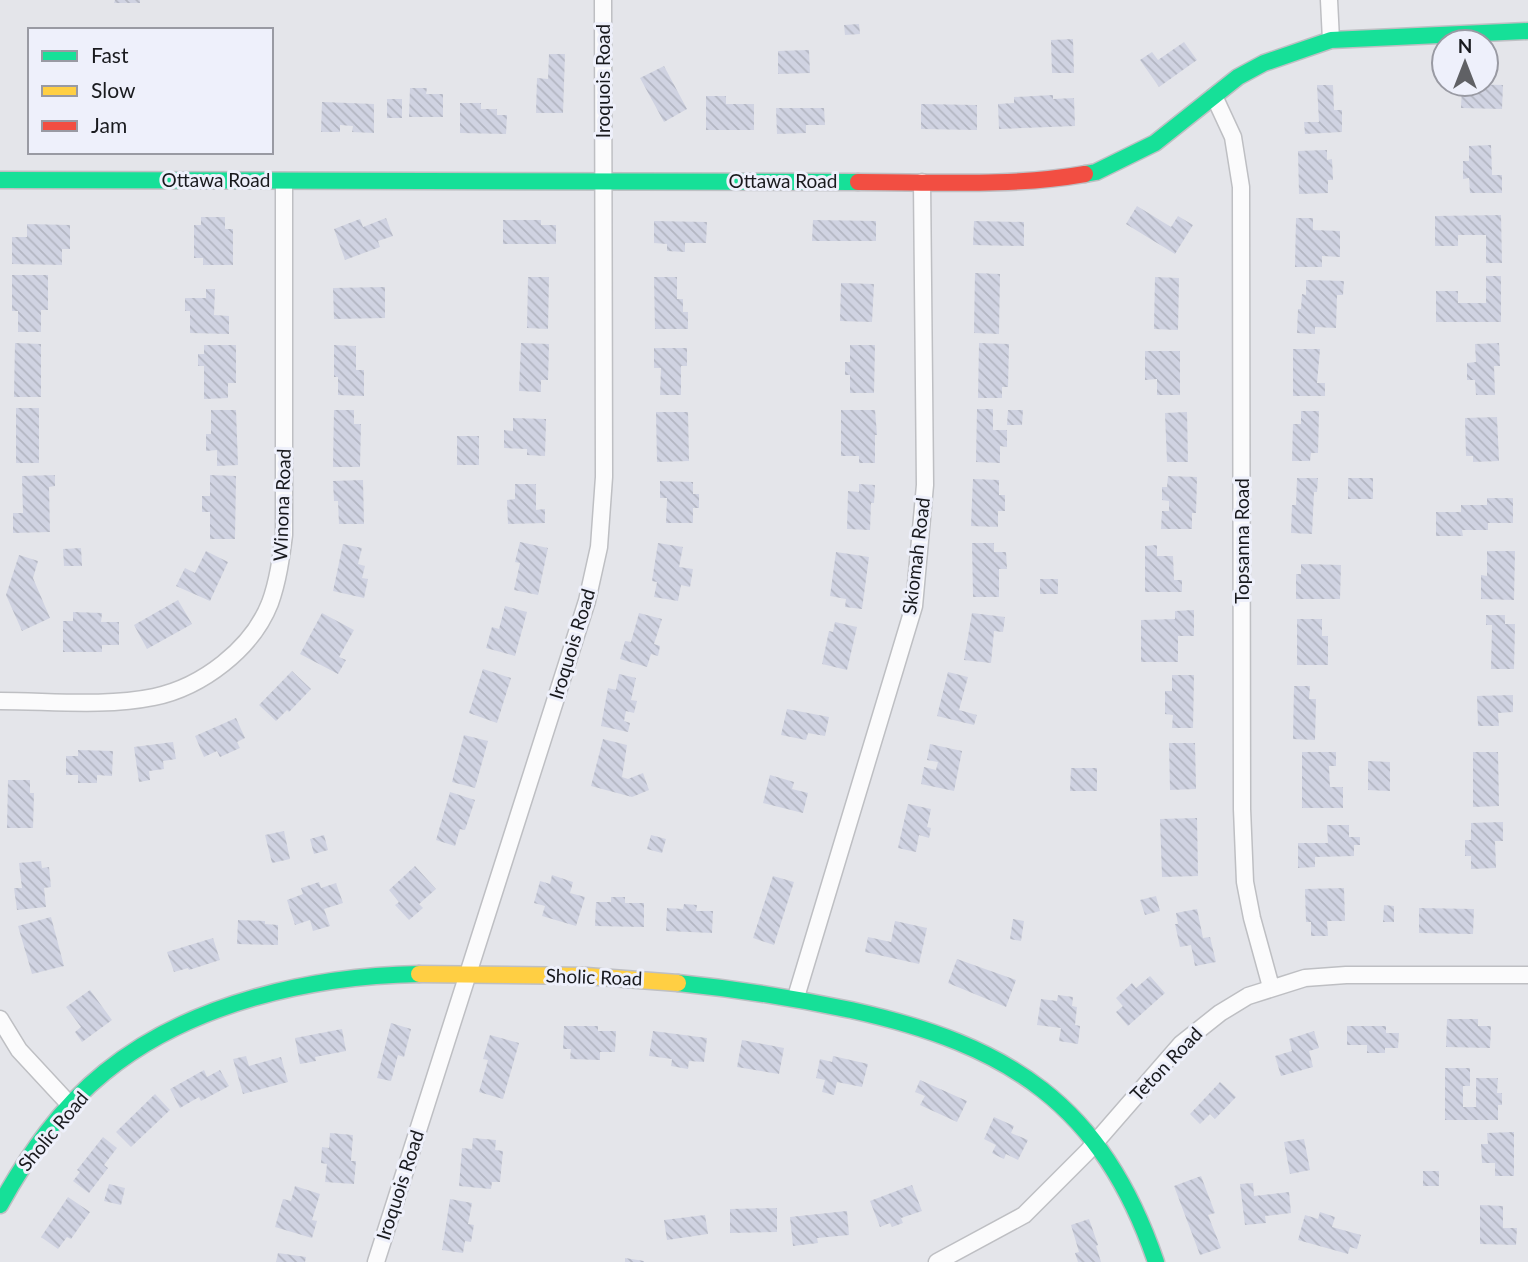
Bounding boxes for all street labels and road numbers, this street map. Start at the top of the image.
street label: Iroquois Road [591,24,614,138]
street label: Ottawa Road [162,168,270,191]
street label: Ottawa Road [729,169,837,192]
street label: Winona Road [268,448,295,562]
street label: Topsanna Road [1230,478,1253,604]
street label: Skiomah Road [897,496,934,616]
street label: Iroquois Road [544,586,599,702]
street label: Sholic Road [545,963,643,990]
street label: Teton Road [1125,1022,1207,1105]
street label: Sholic Road [13,1086,92,1175]
street label: Iroquois Road [371,1127,428,1243]

